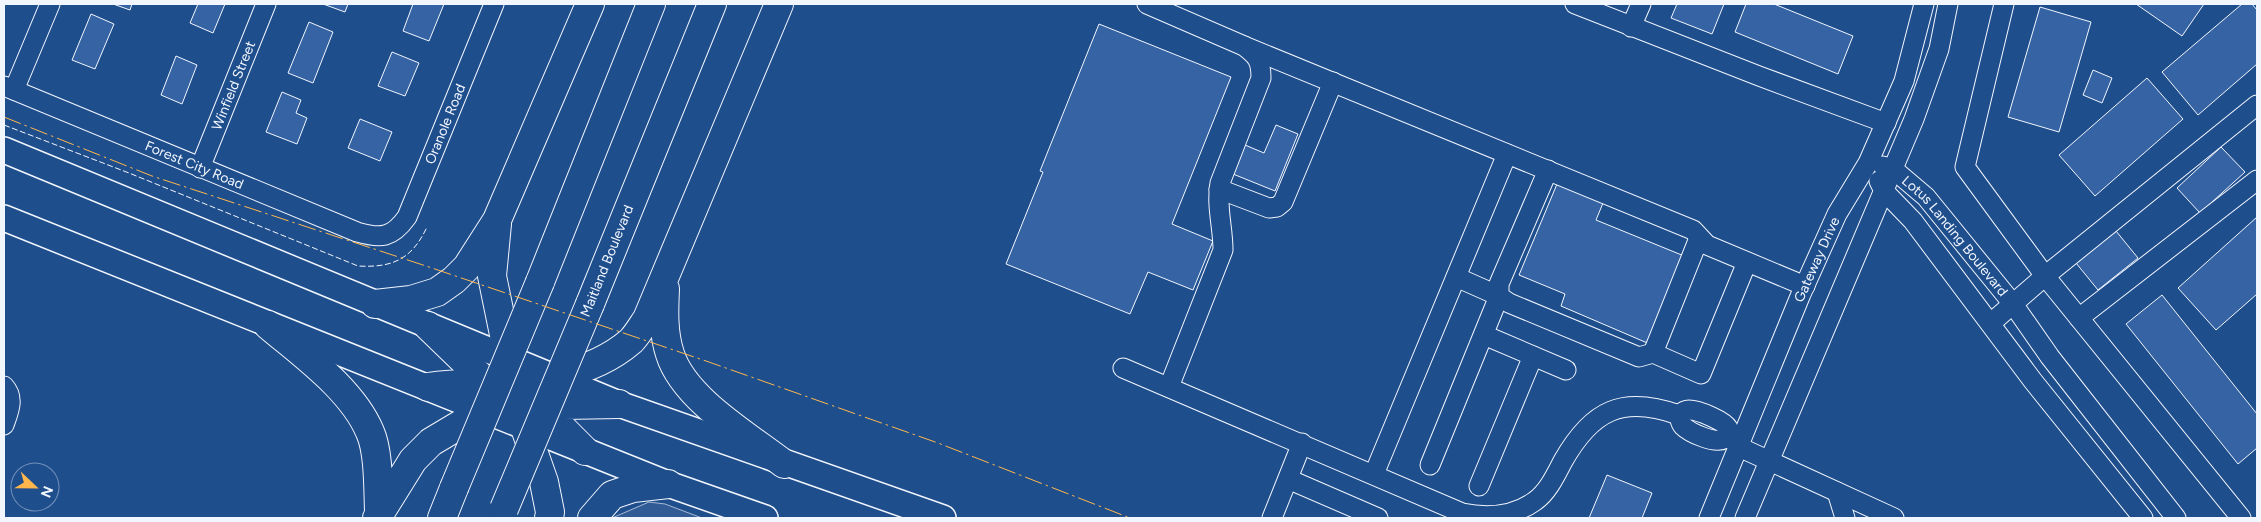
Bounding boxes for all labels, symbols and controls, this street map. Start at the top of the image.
street label: Winfield Street [208,38,259,133]
street label: Oranole Road [421,81,469,167]
street label: Forest City Road [143,137,246,193]
street label: Lotus Landing Boulevard [1899,172,2012,300]
street label: Maitland Boulevard [577,202,637,320]
street label: Gateway Drive [1790,214,1843,305]
north arrow [10,462,60,512]
text: N [37,483,56,500]

